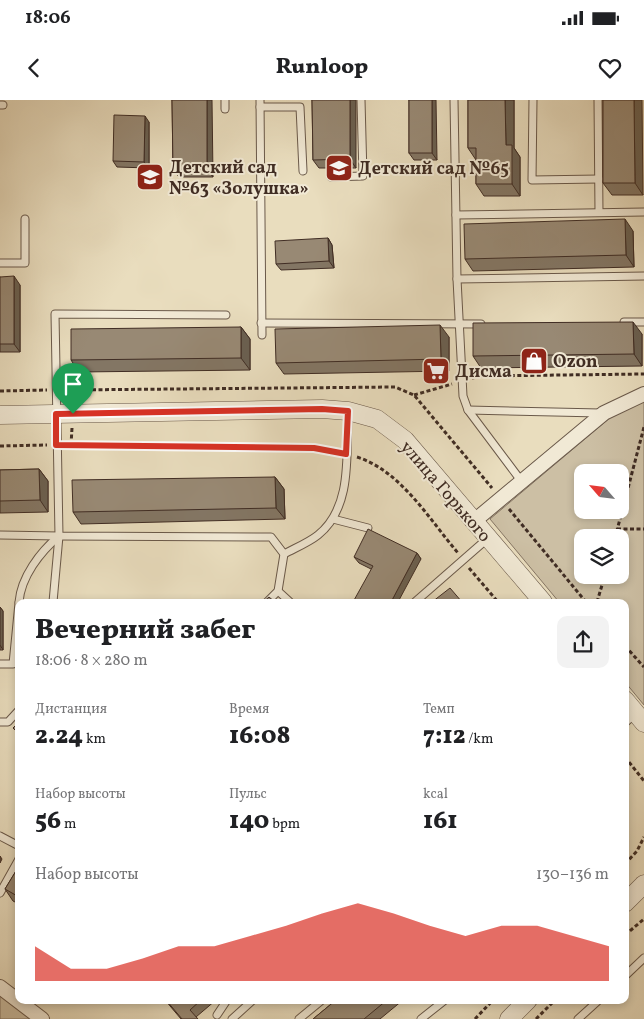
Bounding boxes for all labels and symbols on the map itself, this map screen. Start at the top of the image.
school or university icon: Детский сад №65 [324,153,354,183]
place label: Детский сад №63 «Золушка» [169,156,309,202]
place label: Детский сад №65 [358,157,509,182]
school or university icon: Детский сад №63 «Золушка» [135,162,165,192]
shop icon: Ozon [519,346,549,376]
place label: Ozon [553,350,598,375]
supermarket icon: Дисма [421,356,451,386]
place label: Дисма [455,360,512,385]
pin [52,363,94,414]
street label: улица Горького [394,436,496,548]
north arrow [574,464,629,519]

